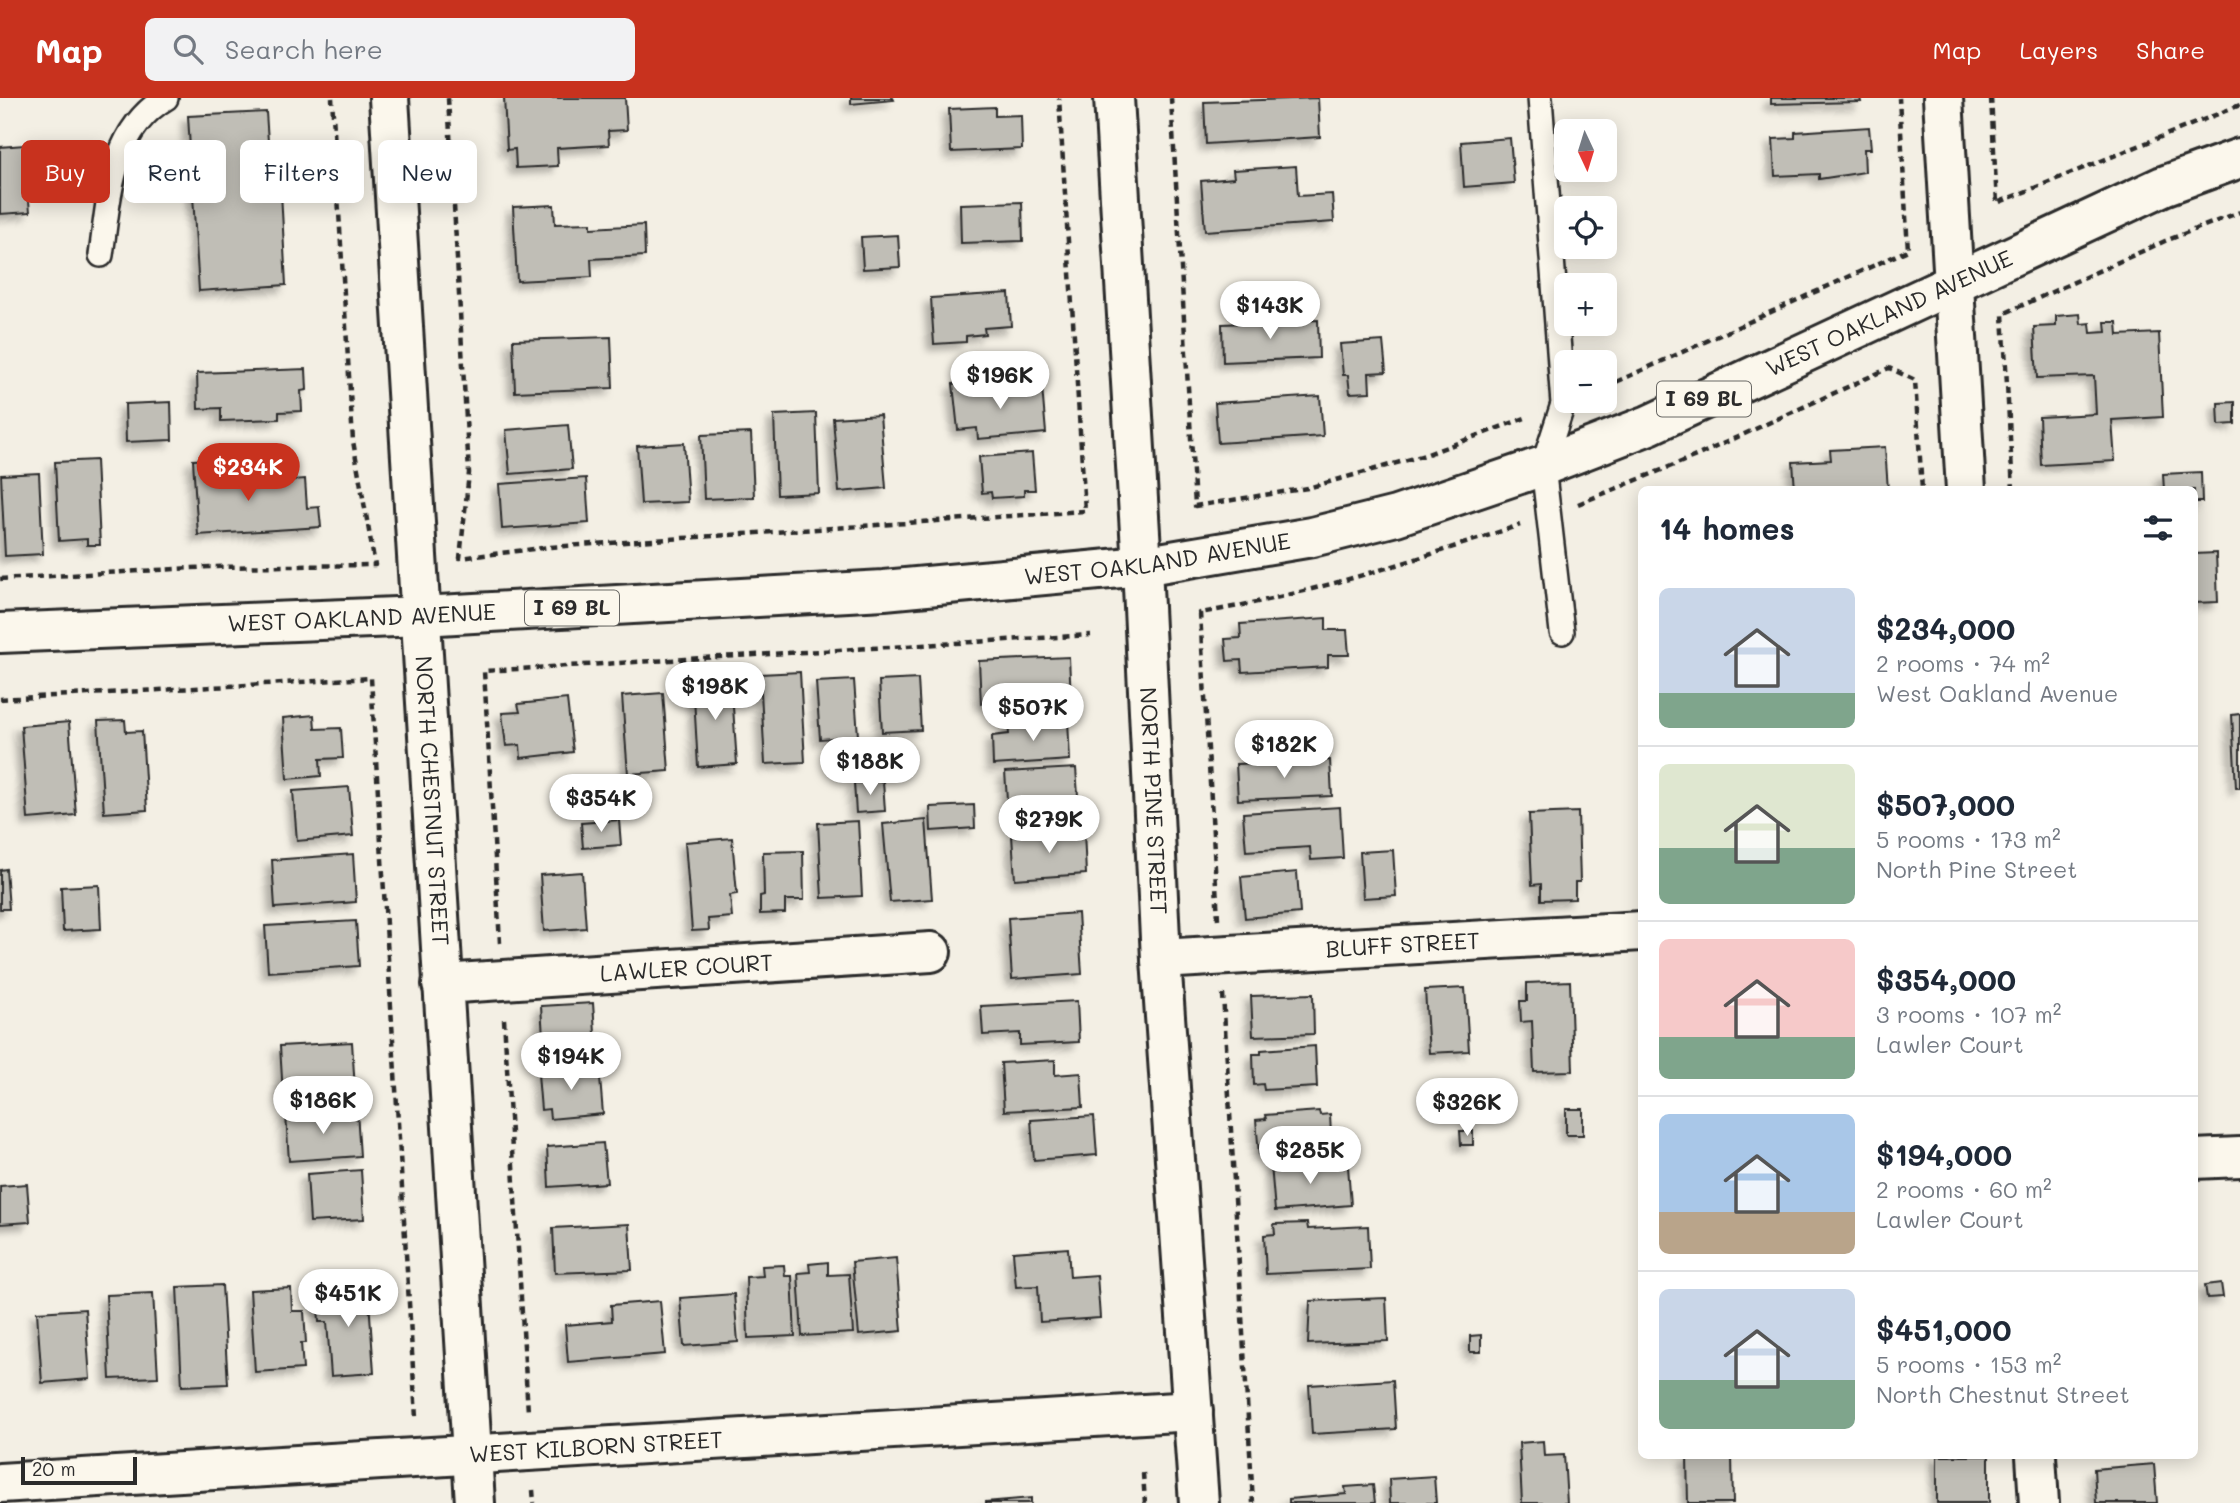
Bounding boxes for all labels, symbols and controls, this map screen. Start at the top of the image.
search box [145,18,635,81]
text: Map [35,28,103,71]
icon: search [169,30,207,68]
text: Search here [225,32,383,66]
text: Map [1933,34,1981,65]
text: Layers [2019,34,2098,65]
text: Share [2136,34,2205,65]
north arrow [1554,119,1617,182]
map controls [1554,119,1617,413]
chip: Buy [21,140,110,203]
chip: Rent [124,140,226,203]
chip: Filters [240,140,364,203]
chip: New [378,140,477,203]
button: locate [1554,196,1617,259]
street label: WEST OAKLAND AVENUE [1761,242,2017,383]
button: + [1554,273,1617,336]
pin: $143K [1221,282,1319,341]
text: $143K [1236,289,1304,319]
button: − [1554,350,1617,413]
pin: $196K [951,352,1049,411]
text: $196K [966,359,1034,389]
road number: I 69 BL [1657,382,1751,416]
pin: $234K [199,444,297,503]
text: $234K [213,451,283,481]
text: 14 homes [1659,508,1795,548]
icon: filters [2139,509,2177,547]
street label: WEST OAKLAND AVENUE [1022,525,1292,591]
road number: I 69 BL [525,590,619,626]
street label: WEST OAKLAND AVENUE [227,596,497,638]
text: $234,000 [1876,608,2015,648]
icon: home [1715,616,1799,700]
text: 2 rooms · 74 m² [1876,648,2050,678]
street label: NORTH CHESTNUT STREET [409,655,457,947]
pin: $198K [666,662,764,722]
text: $198K [681,670,749,700]
text: West Oakland Avenue [1876,678,2118,708]
pin: $507K [984,684,1082,743]
street label: NORTH PINE STREET [1134,686,1175,915]
text: $507K [998,691,1068,721]
pin: $182K [1235,720,1333,780]
text: $182K [1251,728,1317,758]
pin: $188K [821,738,919,797]
text: $188K [836,745,904,775]
pin: $354K [552,774,650,834]
text: $354K [565,782,637,812]
text: $507,000 [1876,784,2015,824]
icon: home [1715,792,1799,876]
pin: $279K [1000,796,1098,855]
text: $279K [1015,803,1083,833]
text: 5 rooms · 173 m² [1876,824,2061,854]
text: North Pine Street [1876,854,2077,884]
street label: BLUFF STREET [1325,924,1481,963]
street label: LAWLER COURT [599,946,774,988]
text: $354,000 [1876,959,2016,999]
icon: home [1715,967,1799,1051]
text: 3 rooms · 107 m² [1876,999,2062,1029]
text: Lawler Court [1876,1029,2024,1059]
pin: $194K [522,1032,620,1092]
text: $194K [537,1040,605,1070]
pin: $186K [274,1076,372,1136]
pin: $326K [1418,1079,1516,1138]
text: $186K [289,1084,357,1114]
text: $326K [1432,1086,1502,1116]
pin: $285K [1261,1126,1359,1186]
text: $285K [1275,1134,1345,1164]
text: $194,000 [1876,1134,2012,1174]
icon: home [1715,1142,1799,1226]
text: 2 rooms · 60 m² [1876,1174,2052,1204]
text: Lawler Court [1876,1204,2024,1234]
pin: $451K [299,1270,397,1329]
text: $451K [314,1277,382,1307]
text: $451,000 [1876,1309,2011,1349]
icon: home [1715,1317,1799,1401]
text: 5 rooms · 153 m² [1876,1349,2061,1379]
text: North Chestnut Street [1876,1379,2130,1409]
street label: WEST KILBORN STREET [468,1423,724,1469]
scale bar [21,1454,136,1486]
text: 20 m [32,1456,76,1481]

